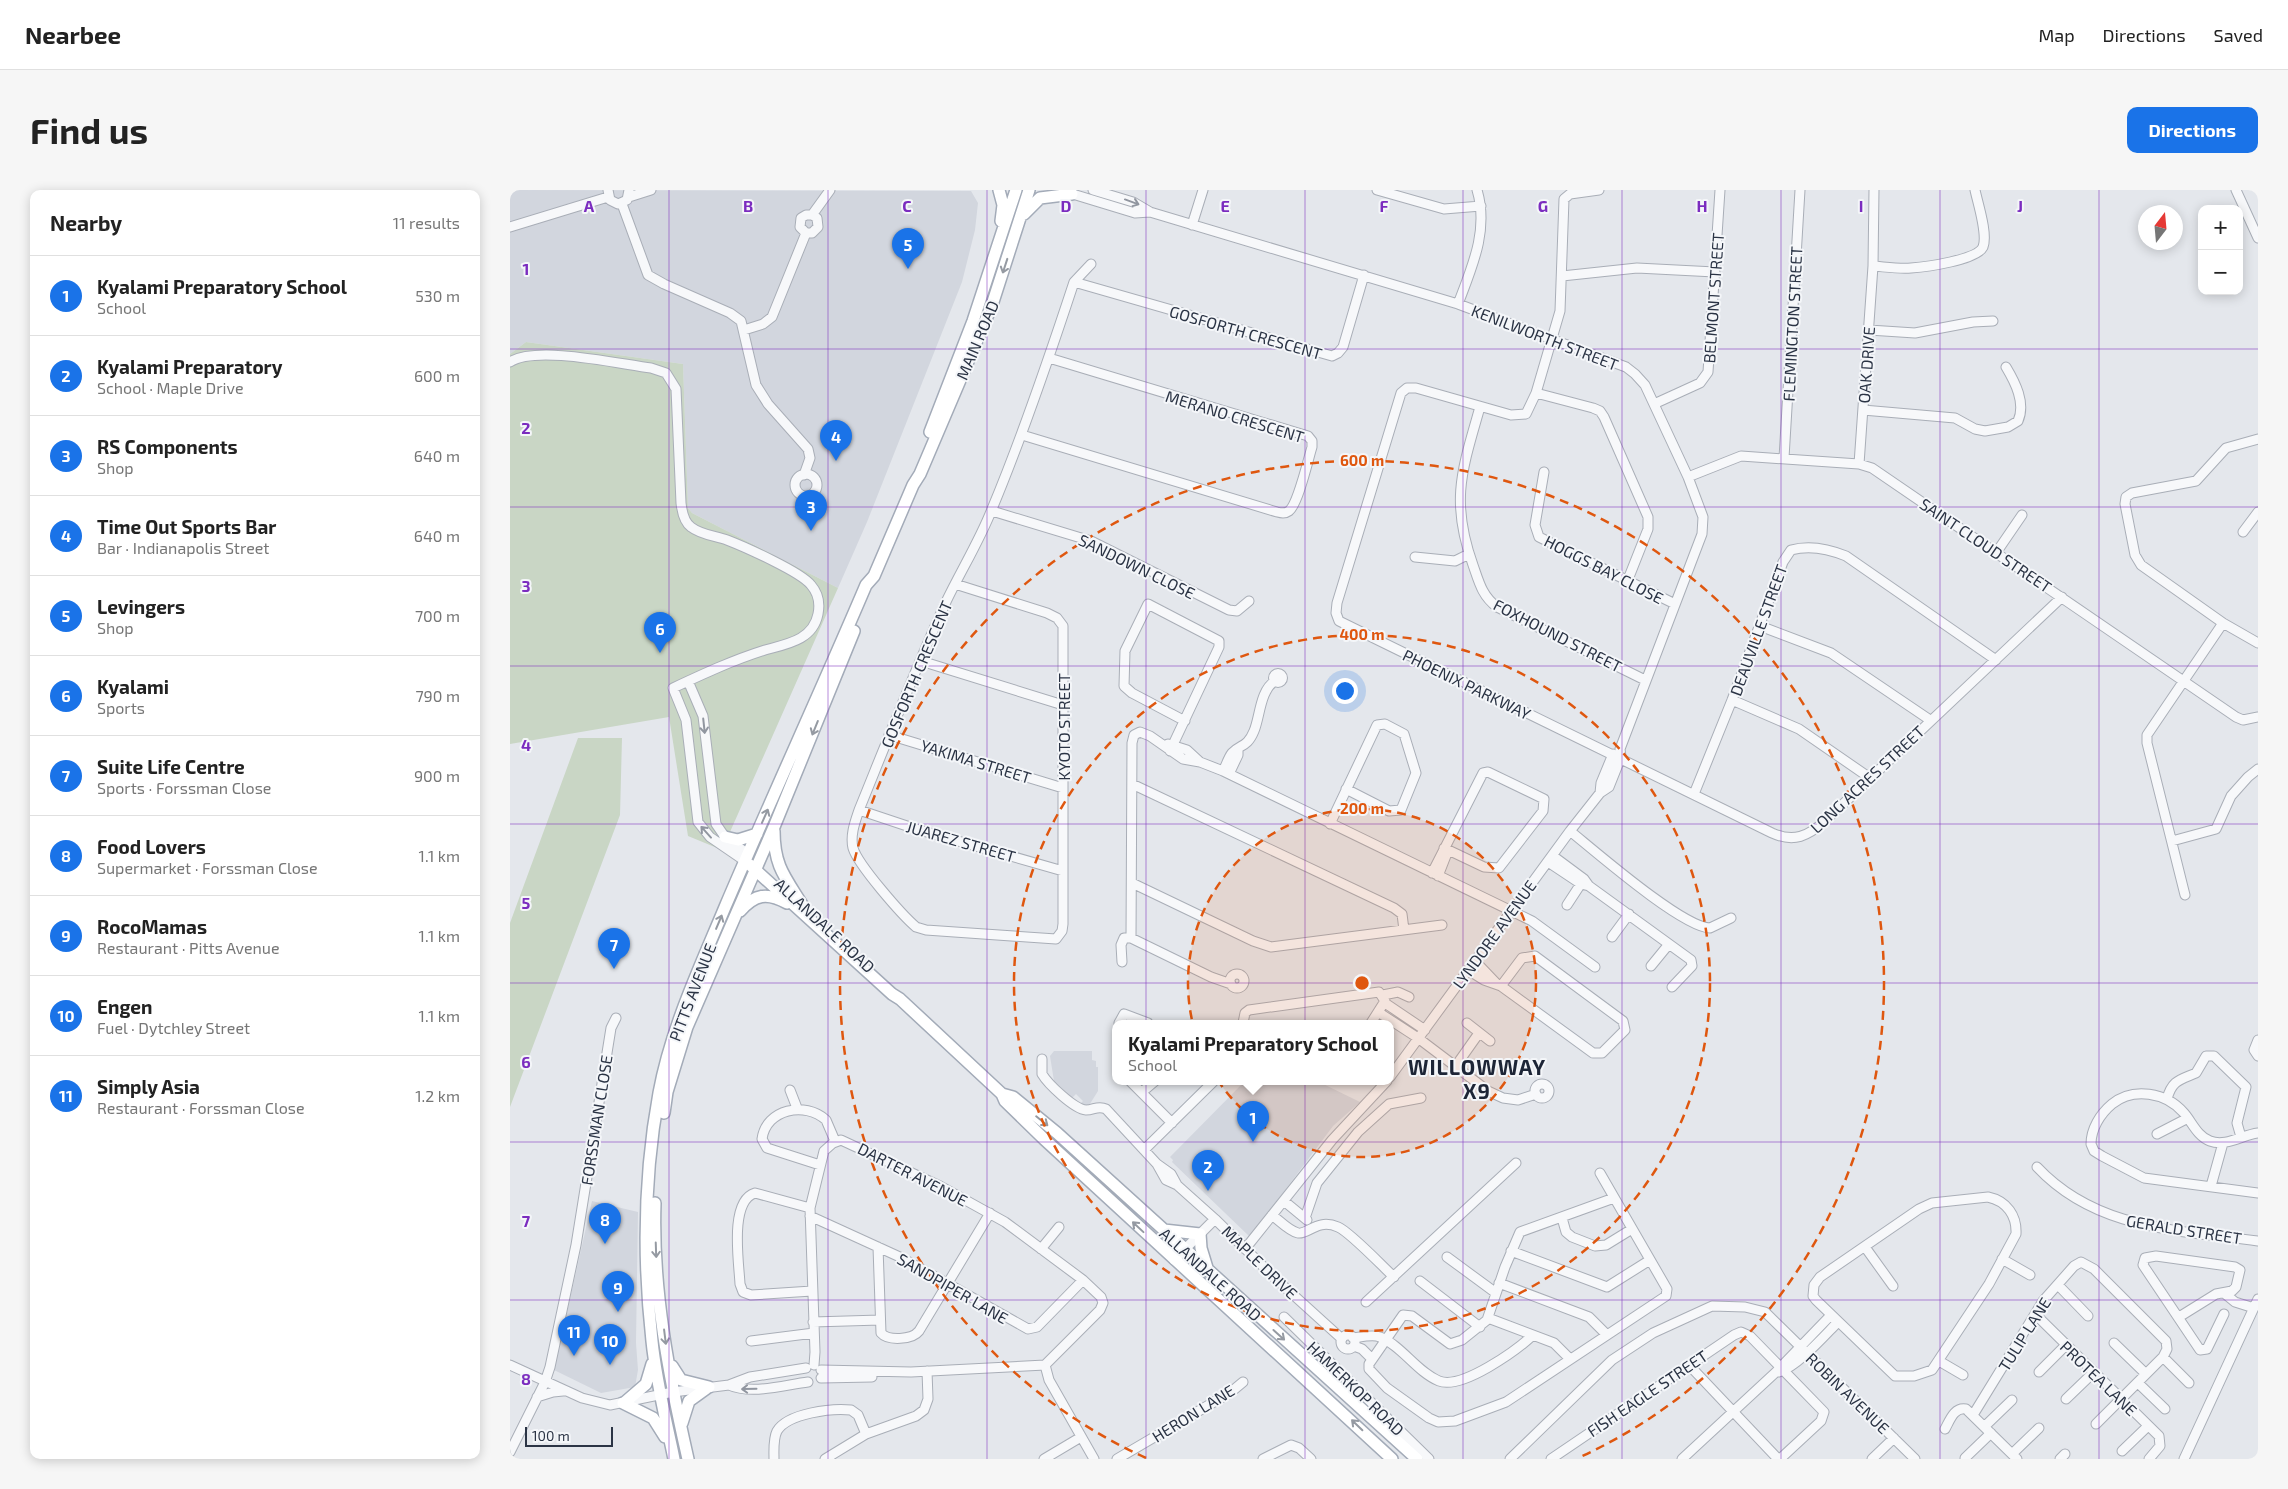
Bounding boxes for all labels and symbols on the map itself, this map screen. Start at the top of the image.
text: A [584,196,595,215]
text: B [743,196,753,215]
text: C [902,196,912,215]
text: D [1061,196,1072,215]
text: E [1220,196,1230,215]
text: F [1380,196,1389,215]
text: G [1538,196,1548,215]
text: H [1696,196,1708,215]
text: I [1859,196,1863,215]
text: J [2017,196,2023,215]
one-way arrow [1124,198,1139,207]
north arrow [2138,205,2183,250]
pin: 5 [892,228,924,269]
street label: BELMONT STREET [1699,232,1727,364]
street label: FLEMINGTON STREET [1778,246,1806,402]
one-way arrow [1000,257,1009,273]
text: 1 [523,259,529,278]
street label: MAIN ROAD [952,298,1002,382]
street label: KENILWORTH STREET [1469,300,1621,374]
street label: GOSFORTH CRESCENT [1168,301,1324,363]
street label: OAK DRIVE [1854,326,1878,404]
street label: MERANO CRESCENT [1163,386,1307,446]
text: 2 [521,418,531,437]
pin: 4 [820,420,852,461]
text: 600 m [1340,451,1384,469]
pin: 3 [795,490,827,531]
street label: SAINT CLOUD STREET [1916,494,2056,596]
street label: SANDOWN CLOSE [1076,530,1198,602]
street label: HOGGS BAY CLOSE [1541,531,1667,607]
street label: DEAUVILLE STREET [1725,562,1791,698]
text: 3 [521,576,531,595]
street label: FOXHOUND STREET [1491,594,1625,676]
street label: GOSFORTH CRESCENT [876,598,956,750]
pin: 6 [644,612,676,653]
text: 400 m [1340,625,1384,643]
street label: PHOENIX PARKWAY [1400,645,1534,723]
street label: KYOTO STREET [1054,673,1073,781]
your location [1332,678,1358,704]
one-way arrow [699,718,709,734]
one-way arrow [809,720,819,735]
street label: LONG ACRES STREET [1806,721,1928,837]
text: 4 [521,735,531,754]
street label: YAKIMA STREET [919,735,1033,787]
text: 200 m [1340,799,1384,817]
one-way arrow [761,809,770,824]
street label: JUAREZ STREET [904,816,1018,866]
one-way arrow [700,825,712,838]
street label: ALLANDALE ROAD [771,874,879,976]
street label: LYNDORE AVENUE [1448,876,1540,992]
text: 5 [522,893,531,912]
one-way arrow [715,915,724,930]
pin: 7 [598,928,630,969]
street label: PITTS AVENUE [665,940,719,1044]
centre of rings [1353,974,1371,992]
text: 6 [521,1052,531,1071]
street label: FORSSMAN CLOSE [576,1053,616,1186]
district label: WILLOWWAY X9 [1408,1054,1546,1103]
pin: 1 [1237,1101,1269,1142]
one-way arrow [1035,1115,1048,1126]
street label: DARTER AVENUE [855,1138,971,1210]
pin: 2 [1192,1150,1224,1191]
pin: 8 [589,1203,621,1244]
street label: GERALD STREET [2125,1210,2243,1248]
text: 7 [522,1211,531,1230]
one-way arrow [1132,1221,1145,1233]
street label: MAPLE DRIVE [1218,1221,1302,1303]
street label: ALLANDALE ROAD [1156,1223,1266,1325]
one-way arrow [651,1241,661,1257]
street label: SANDPIPER LANE [894,1249,1012,1327]
pin: 9 [602,1271,634,1312]
street label: TULIP LANE [1994,1294,2054,1374]
pin: 11 [558,1315,590,1356]
pin: 10 [594,1324,626,1365]
one-way arrow [660,1329,670,1345]
one-way arrow [1272,1329,1285,1341]
street label: HAMERKOP ROAD [1304,1337,1408,1439]
street label: PROTEA LANE [2057,1337,2141,1419]
street label: FISH EAGLE STREET [1583,1346,1711,1440]
street label: ROBIN AVENUE [1802,1349,1894,1437]
text: 8 [521,1369,531,1388]
street label: HERON LANE [1148,1380,1238,1446]
one-way arrow [741,1384,757,1393]
one-way arrow [1351,1419,1363,1431]
scale bar [525,1424,612,1447]

